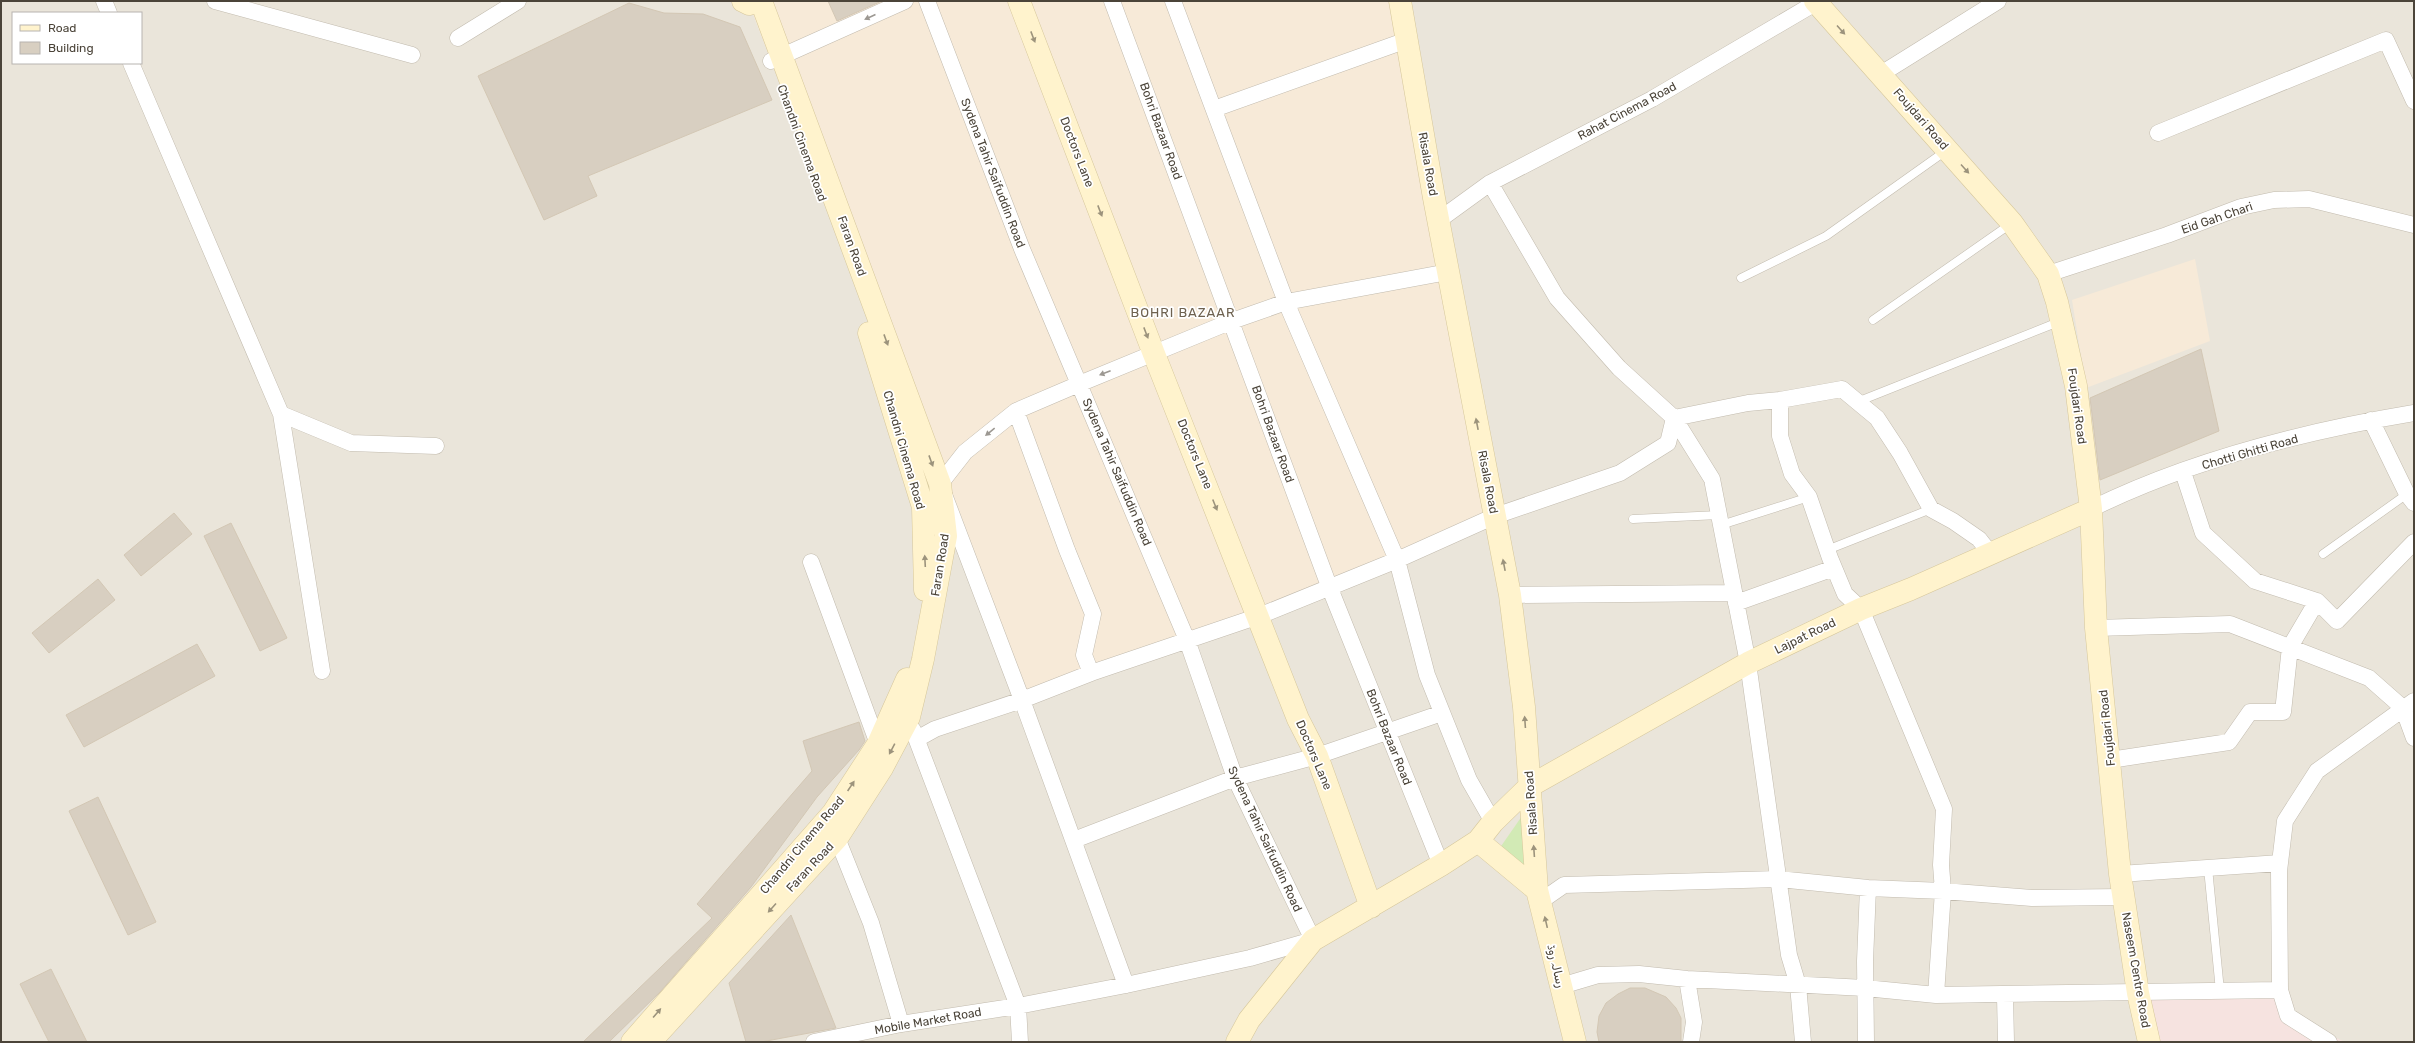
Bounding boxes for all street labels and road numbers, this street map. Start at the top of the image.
street label: Rahat Cinema Road [1575,79,1679,143]
street label: Bohri Bazaar Road [1137,81,1185,181]
street label: Chandni Cinema Road [774,83,830,203]
street label: Foujdari Road [1891,85,1951,153]
street label: Sydena Tahir Saifuddin Road [958,96,1028,250]
street label: Doctors Lane [1057,115,1097,189]
street label: Risala Road [1416,131,1440,197]
street label: Eid Gah Chari [2179,199,2255,237]
street label: Faran Road [835,214,869,278]
street label: Foujdari Road [2065,367,2089,445]
street label: Bohri Bazaar Road [1249,384,1297,484]
street label: Chandni Cinema Road [880,389,928,511]
street label: Sydena Tahir Saifuddin Road [1080,396,1154,548]
street label: Doctors Lane [1175,417,1216,491]
street label: Chotti Ghitti Road [2200,432,2300,472]
street label: Risala Road [1475,449,1501,515]
street label: Faran Road [928,533,952,597]
street label: Lajpat Road [1772,615,1838,657]
street label: Bohri Bazaar Road [1363,687,1415,787]
street label: Foujdari Road [2096,689,2118,767]
street label: Doctors Lane [1293,718,1335,792]
street label: Sydena Tahir Saifuddin Road [1225,764,1305,914]
street label: Risala Road [1522,770,1540,836]
street label: Chandni Cinema Road [757,793,847,897]
street label: Faran Road [783,839,837,895]
street label: Naseem Centre Road [2119,911,2153,1029]
street label: رسالہ روڈ [1543,943,1568,989]
street label: Mobile Market Road [873,1005,983,1037]

